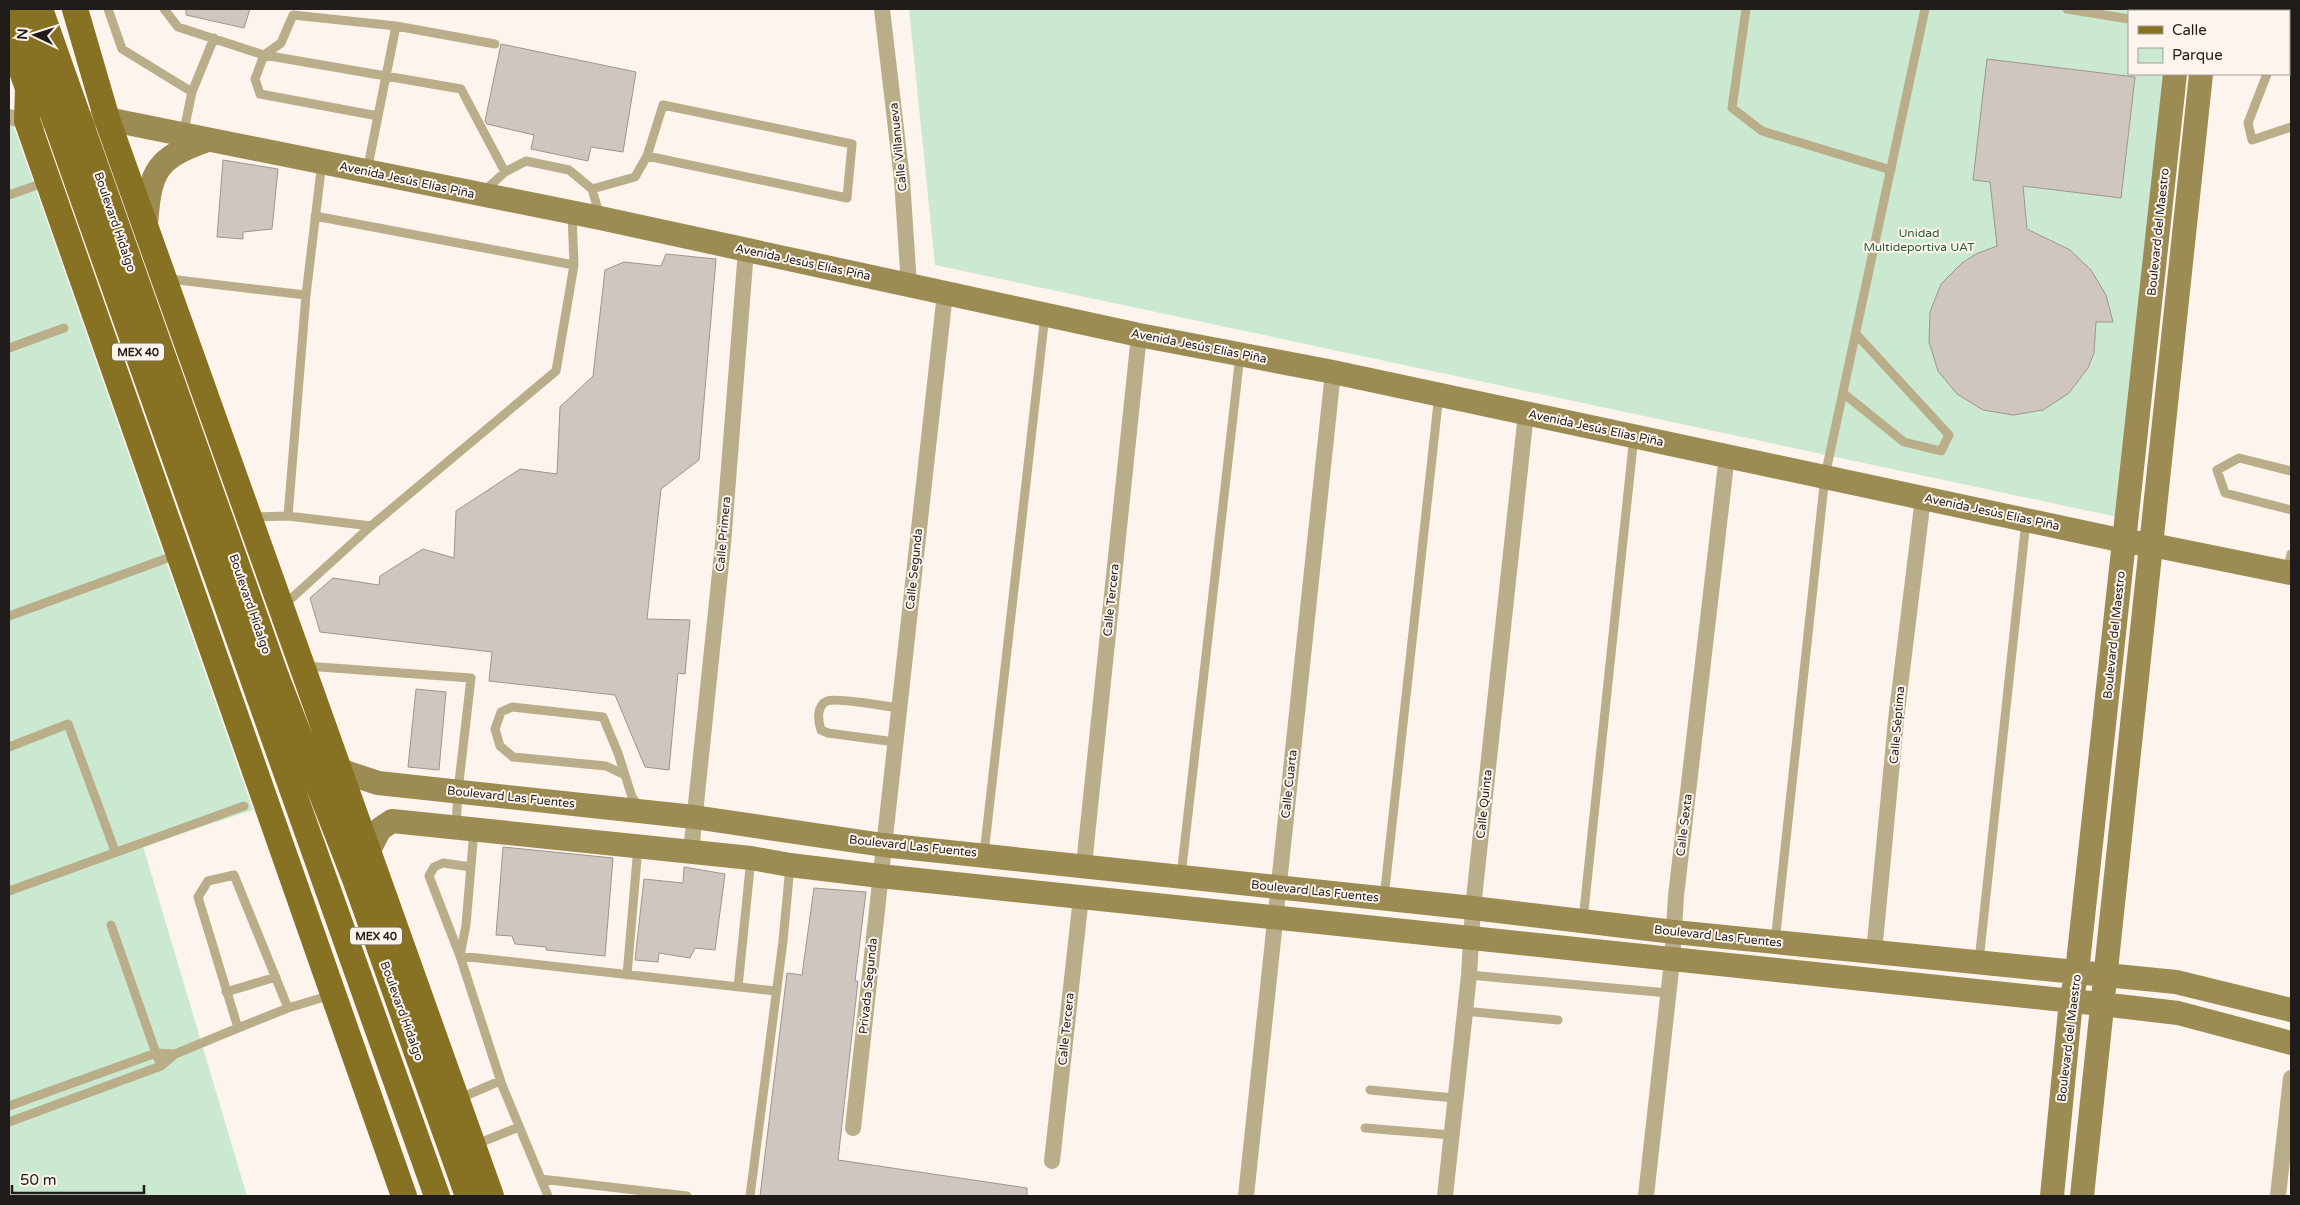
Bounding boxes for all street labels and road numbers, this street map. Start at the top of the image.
street label: Calle Villanueva [886,102,910,192]
street label: Avenida Jesús Elías Piña [338,159,476,201]
street label: Boulevard del Maestro [2144,167,2172,297]
street label: Boulevard Hidalgo [91,170,139,274]
street label: Avenida Jesús Elías Piña [734,241,872,283]
street label: Avenida Jesús Elías Piña [1130,326,1268,366]
road number: MEX 40 [112,344,164,361]
street label: Avenida Jesús Elías Piña [1527,407,1665,449]
street label: Avenida Jesús Elías Piña [1923,491,2061,533]
street label: Calle Primera [713,496,733,572]
street label: Calle Segunda [903,528,925,610]
street label: Boulevard Hidalgo [226,552,274,656]
street label: Calle Tercera [1100,563,1122,637]
street label: Boulevard del Maestro [2100,570,2128,700]
street label: Calle Séptima [1887,686,1907,764]
street label: Calle Cuarta [1278,749,1300,819]
street label: Calle Quinta [1473,769,1495,839]
street label: Boulevard Las Fuentes [446,783,576,811]
street label: Calle Sexta [1673,793,1695,857]
street label: Boulevard Las Fuentes [848,832,978,860]
street label: Boulevard Las Fuentes [1250,877,1380,905]
street label: Boulevard Las Fuentes [1653,922,1783,950]
road number: MEX 40 [350,928,402,944]
street label: Privada Segunda [856,937,880,1035]
street label: Boulevard Hidalgo [377,959,427,1063]
street label: Boulevard del Maestro [2054,973,2084,1103]
street label: Calle Tercera [1055,992,1077,1066]

